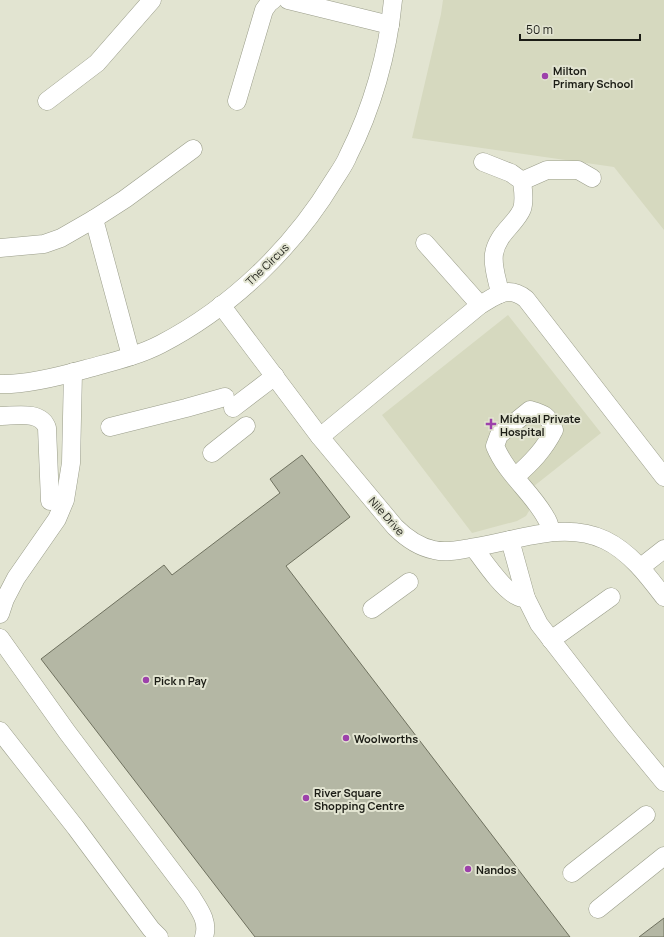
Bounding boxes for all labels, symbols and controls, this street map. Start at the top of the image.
scale bar [520,16,640,42]
text: 50 m [526,21,553,38]
place label: Milton Primary School [553,63,633,91]
marker: Milton Primary School [540,71,550,81]
street label: The Circus [242,240,292,288]
place label: Midvaal Private Hospital [500,411,581,439]
marker: Midvaal Private Hospital [485,418,497,430]
street label: Nile Drive [366,494,409,539]
place label: Pick n Pay [154,673,208,688]
marker: Pick n Pay [141,675,151,685]
place label: Woolworths [354,731,418,746]
marker: Woolworths [341,733,351,743]
place label: River Square Shopping Centre [314,785,405,813]
marker: River Square Shopping Centre [301,793,311,803]
place label: Nandos [476,862,516,877]
marker: Nandos [463,864,473,874]

